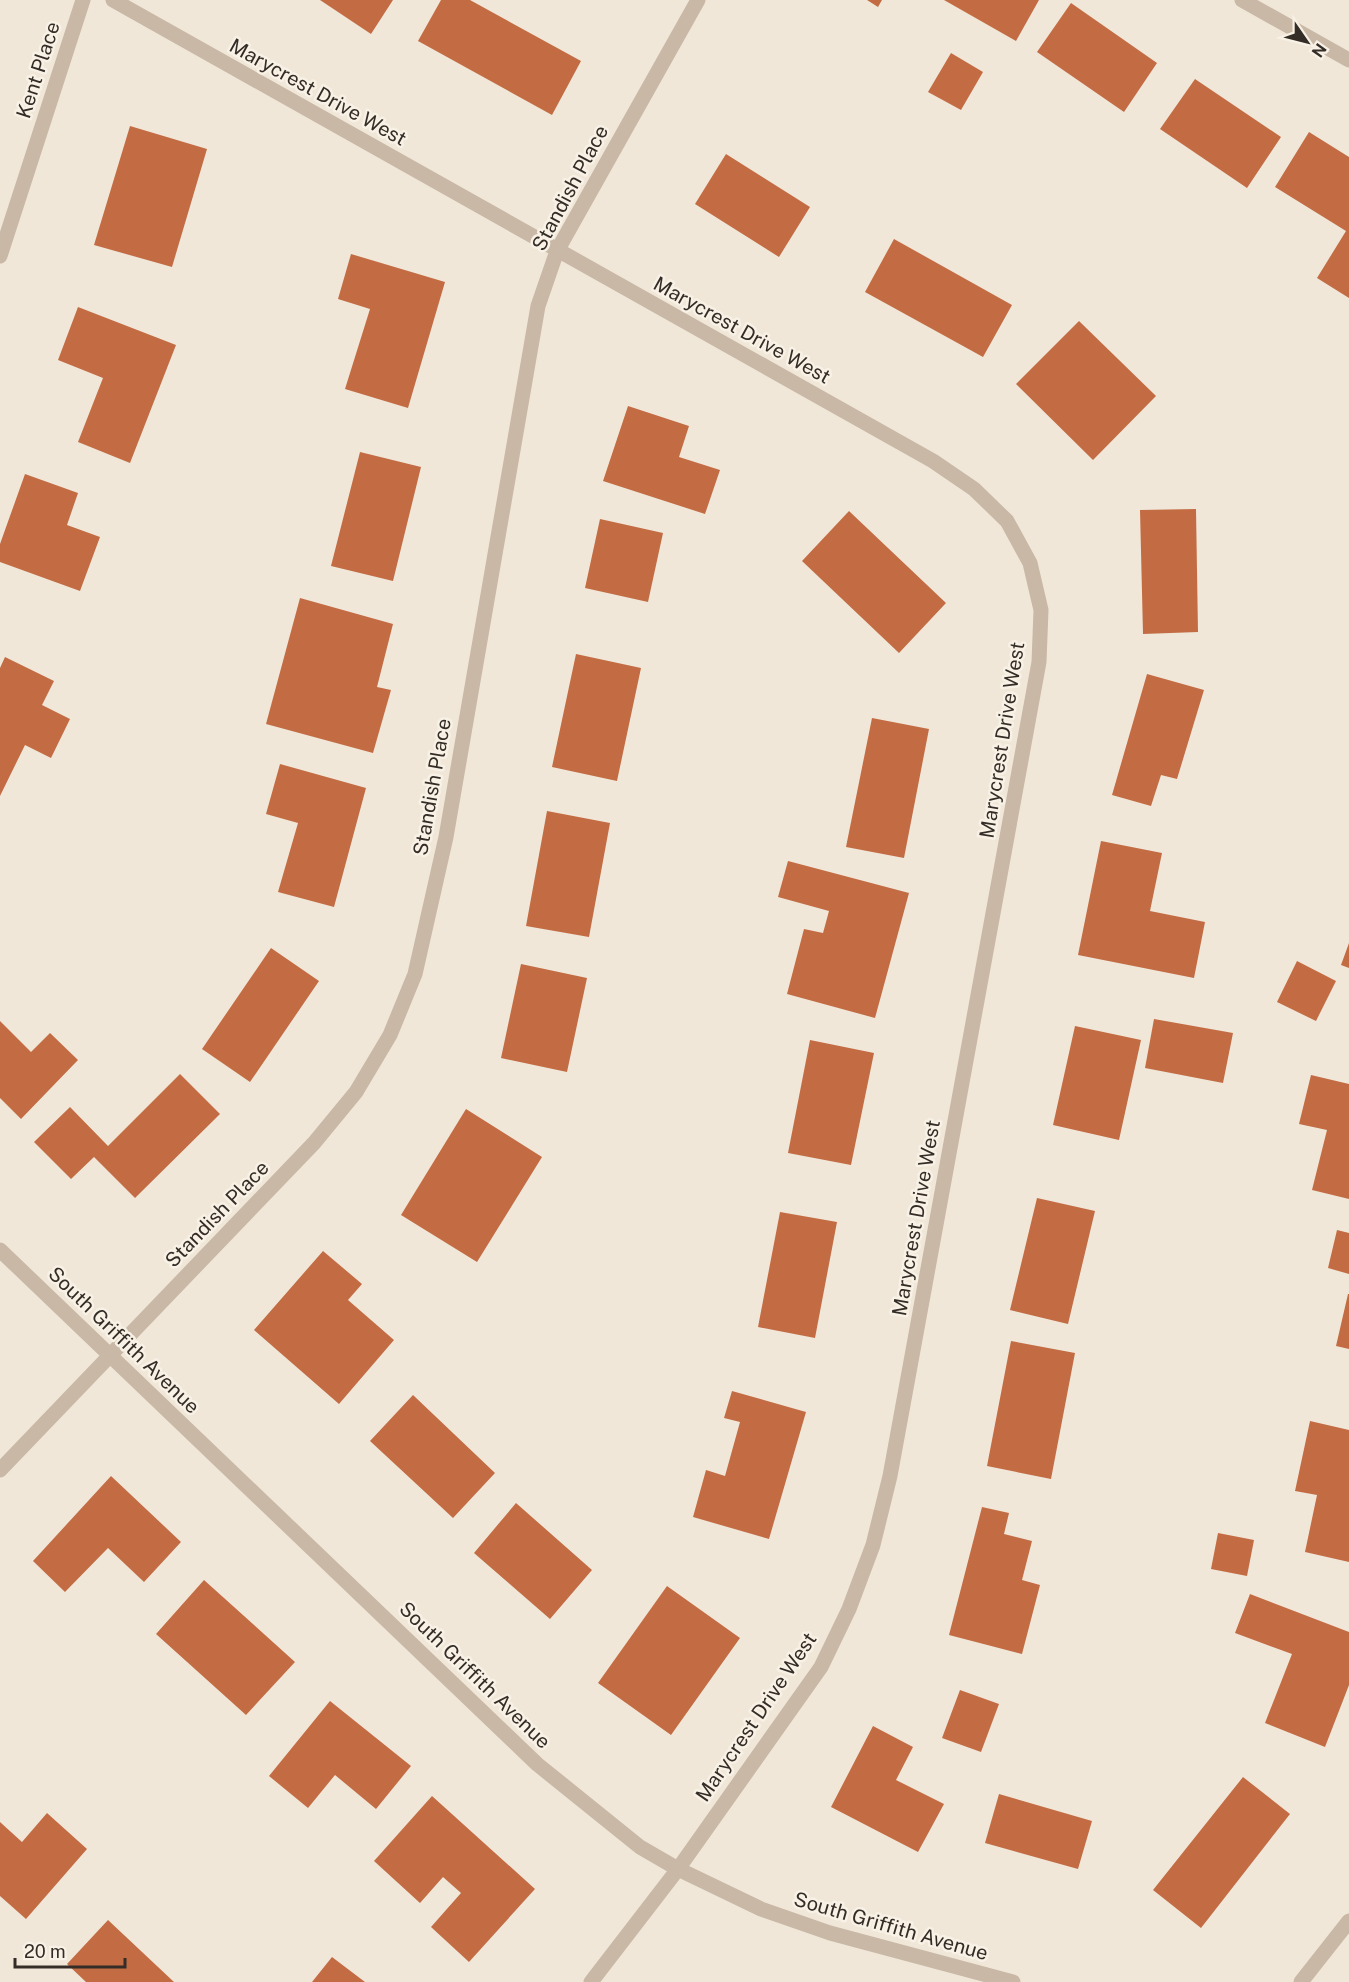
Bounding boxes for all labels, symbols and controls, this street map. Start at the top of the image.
north arrow [1277,12,1337,72]
street label: Kent Place [11,19,65,121]
street label: Marycrest Drive West [225,33,411,151]
text: N [1308,40,1330,61]
street label: Standish Place [527,121,613,255]
street label: Marycrest Drive West [649,271,835,389]
street label: Marycrest Drive West [975,640,1029,840]
street label: Standish Place [408,717,456,857]
street label: Marycrest Drive West [887,1118,945,1318]
street label: Standish Place [160,1156,274,1272]
street label: South Griffith Avenue [43,1262,205,1418]
street label: South Griffith Avenue [394,1597,556,1753]
street label: Marycrest Drive West [690,1628,822,1806]
street label: South Griffith Avenue [791,1887,991,1965]
scale bar [15,1931,124,1969]
text: 20 m [24,1941,66,1962]

